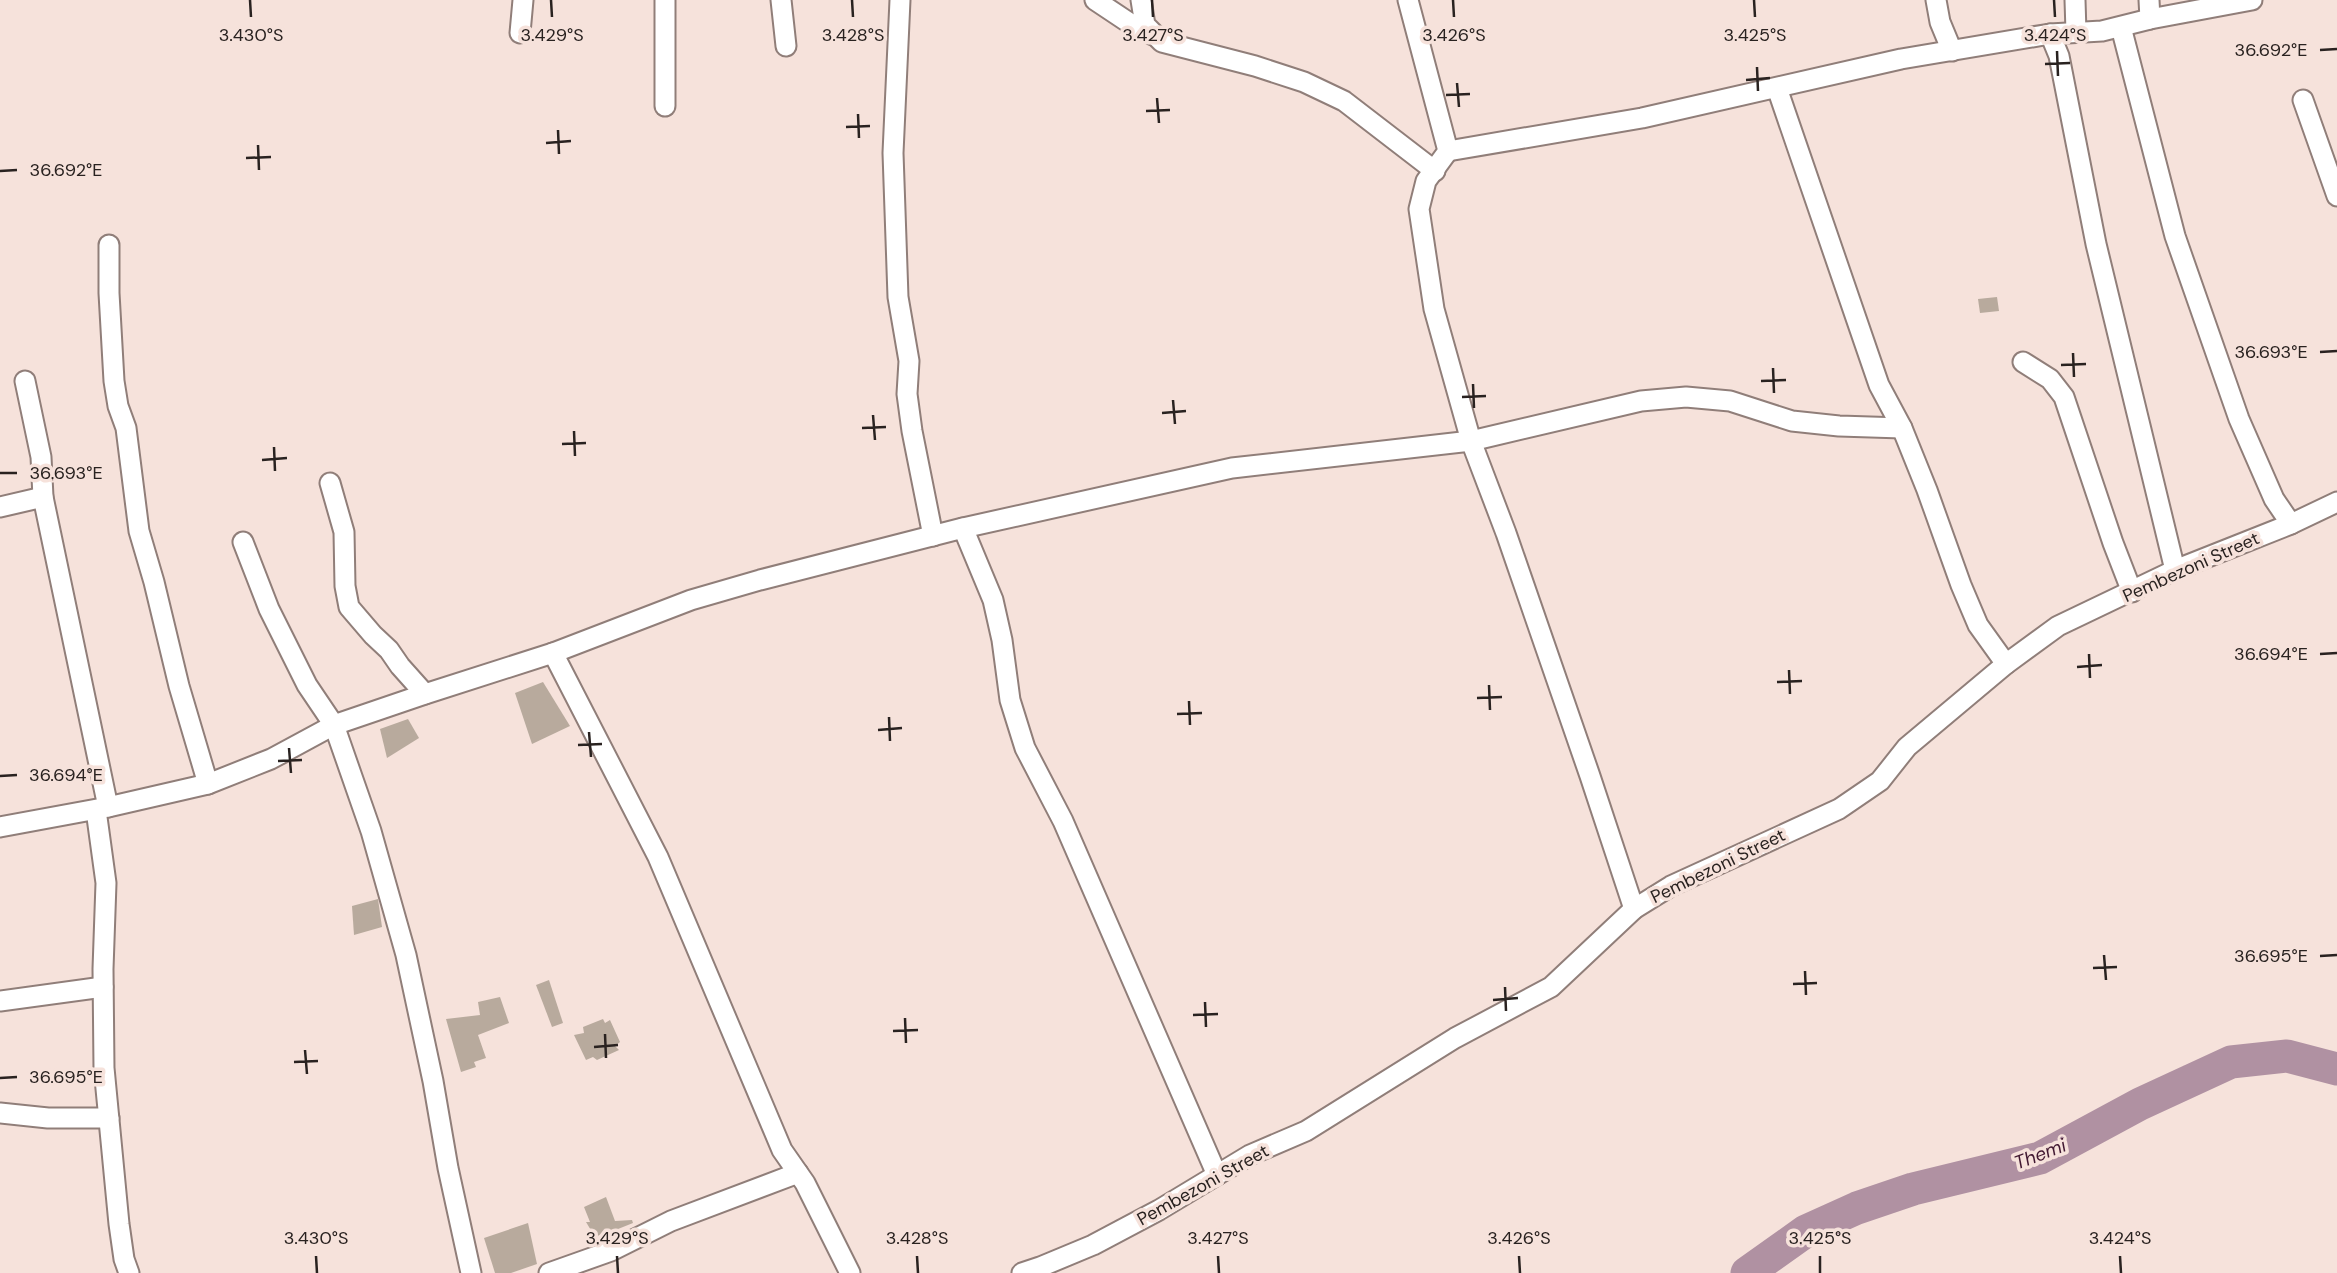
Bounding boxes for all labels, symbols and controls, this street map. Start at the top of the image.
text: 3.430°S [219,23,283,47]
text: 3.429°S [520,23,584,47]
text: 3.428°S [822,23,884,47]
text: 3.427°S [1122,23,1184,47]
text: 3.426°S [1422,23,1486,47]
text: 3.425°S [1723,23,1787,47]
text: 3.424°S [2024,23,2086,47]
text: 36.692°E [2235,38,2307,62]
text: 36.692°E [30,158,102,182]
text: 36.693°E [2234,340,2308,364]
text: 36.693°E [29,461,103,485]
street label: Pembezoni Street [2119,526,2263,608]
text: 36.694°E [2234,642,2308,666]
text: 36.694°E [29,763,103,787]
street label: Pembezoni Street [1647,823,1789,909]
text: 36.695°E [2234,944,2308,968]
text: 36.695°E [29,1065,103,1089]
water label: Themi [2010,1133,2070,1175]
street label: Pembezoni Street [1133,1139,1273,1231]
text: 3.430°S [284,1226,348,1250]
text: 3.429°S [585,1226,649,1250]
text: 3.428°S [886,1226,948,1250]
text: 3.427°S [1187,1226,1249,1250]
text: 3.426°S [1487,1226,1551,1250]
text: 3.425°S [1788,1226,1852,1250]
text: 3.424°S [2089,1226,2151,1250]

